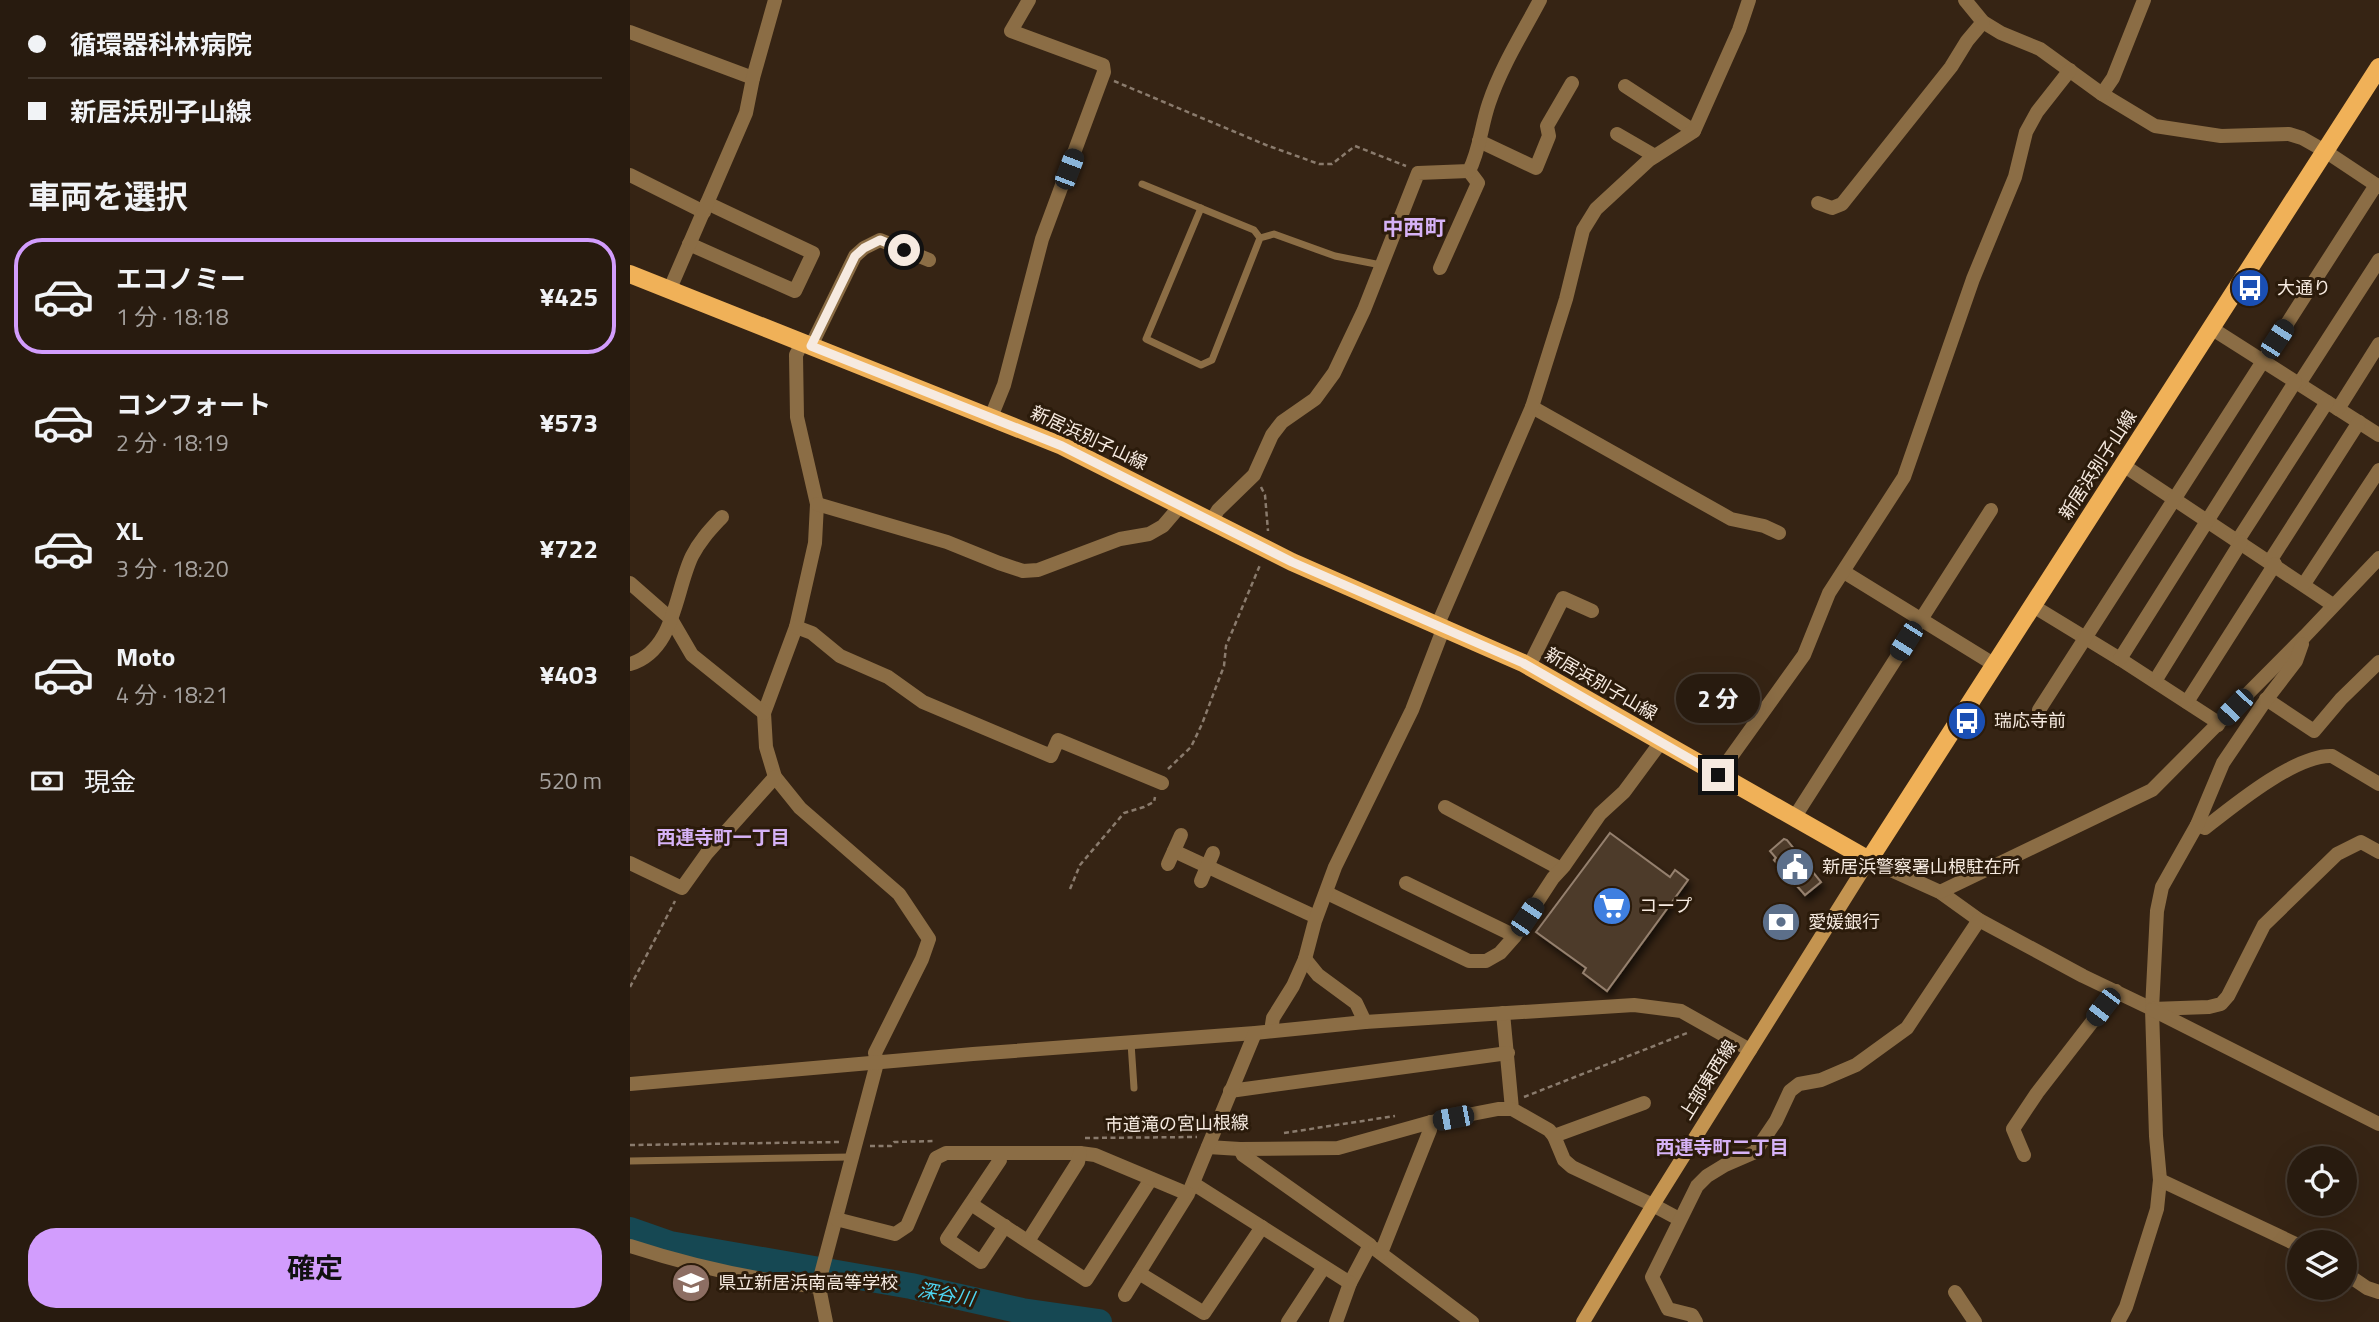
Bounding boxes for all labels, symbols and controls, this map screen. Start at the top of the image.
text: 循環器科林病院 [70,25,252,64]
text: 新居浜別子山線 [70,92,252,131]
car [1052,146,1087,192]
text: 車両を選択 [28,172,188,220]
district label: 中西町 [1383,211,1446,243]
route start [888,234,920,266]
text: エコノミー [116,259,246,298]
icon: car [32,265,95,328]
bus stop icon: 大通り [2229,267,2271,309]
place label: 大通り [2277,274,2331,301]
text: ¥425 [540,277,598,316]
text: 1 分 · 18:18 [116,299,229,334]
car [2257,316,2298,362]
text: コンフォート [116,385,271,424]
icon: car [32,391,95,454]
street label: 新居浜別子山線 [1026,399,1152,476]
text: ¥573 [540,403,598,442]
street label: 新居浜別子山線 [2052,405,2143,525]
text: 2 分 · 18:19 [116,425,229,460]
text: XL [116,511,143,550]
icon: car [32,517,95,580]
text: ¥722 [540,529,598,568]
text: 3 分 · 18:20 [116,551,229,586]
car [1886,618,1927,664]
text: Moto [116,637,175,676]
street label: 新居浜別子山線 [1540,640,1663,727]
icon: car [32,643,95,706]
text: ¥403 [540,655,598,694]
callout: 2 分 [1676,674,1760,722]
text: 4 分 · 18:21 [116,677,229,712]
text: 2 分 [1698,681,1738,716]
car [2213,685,2258,729]
bus stop icon: 瑞応寺前 [1946,700,1988,742]
place label: 瑞応寺前 [1994,707,2066,734]
route end [1702,759,1734,791]
icon: cash [28,762,66,800]
text: 現金 [84,762,136,801]
text: 520 m [539,763,602,798]
district label: 西連寺町一丁目 [656,822,790,851]
public building icon: 新居浜警察署山根駐在所 [1774,846,1816,888]
place label: 新居浜警察署山根駐在所 [1822,853,2020,880]
supermarket icon: コープ [1591,885,1633,927]
place label: コープ [1639,892,1692,919]
car [1507,894,1548,940]
bank icon: 愛媛銀行 [1760,901,1802,943]
place label: 愛媛銀行 [1808,908,1880,935]
car [2082,984,2125,1030]
street label: 上部東西線 [1672,1034,1743,1125]
car [1431,1104,1476,1132]
street label: 市道滝の宮山根線 [1105,1109,1249,1138]
district label: 西連寺町二丁目 [1655,1132,1789,1161]
map controls [2287,1146,2357,1300]
button: locate [2287,1146,2357,1216]
button: 確定 [28,1228,602,1308]
button: layers [2287,1230,2357,1300]
school or university icon: 県立新居浜南高等学校 [670,1262,712,1304]
place label: 県立新居浜南高等学校 [718,1269,898,1296]
water label: 深谷川 [915,1274,979,1313]

